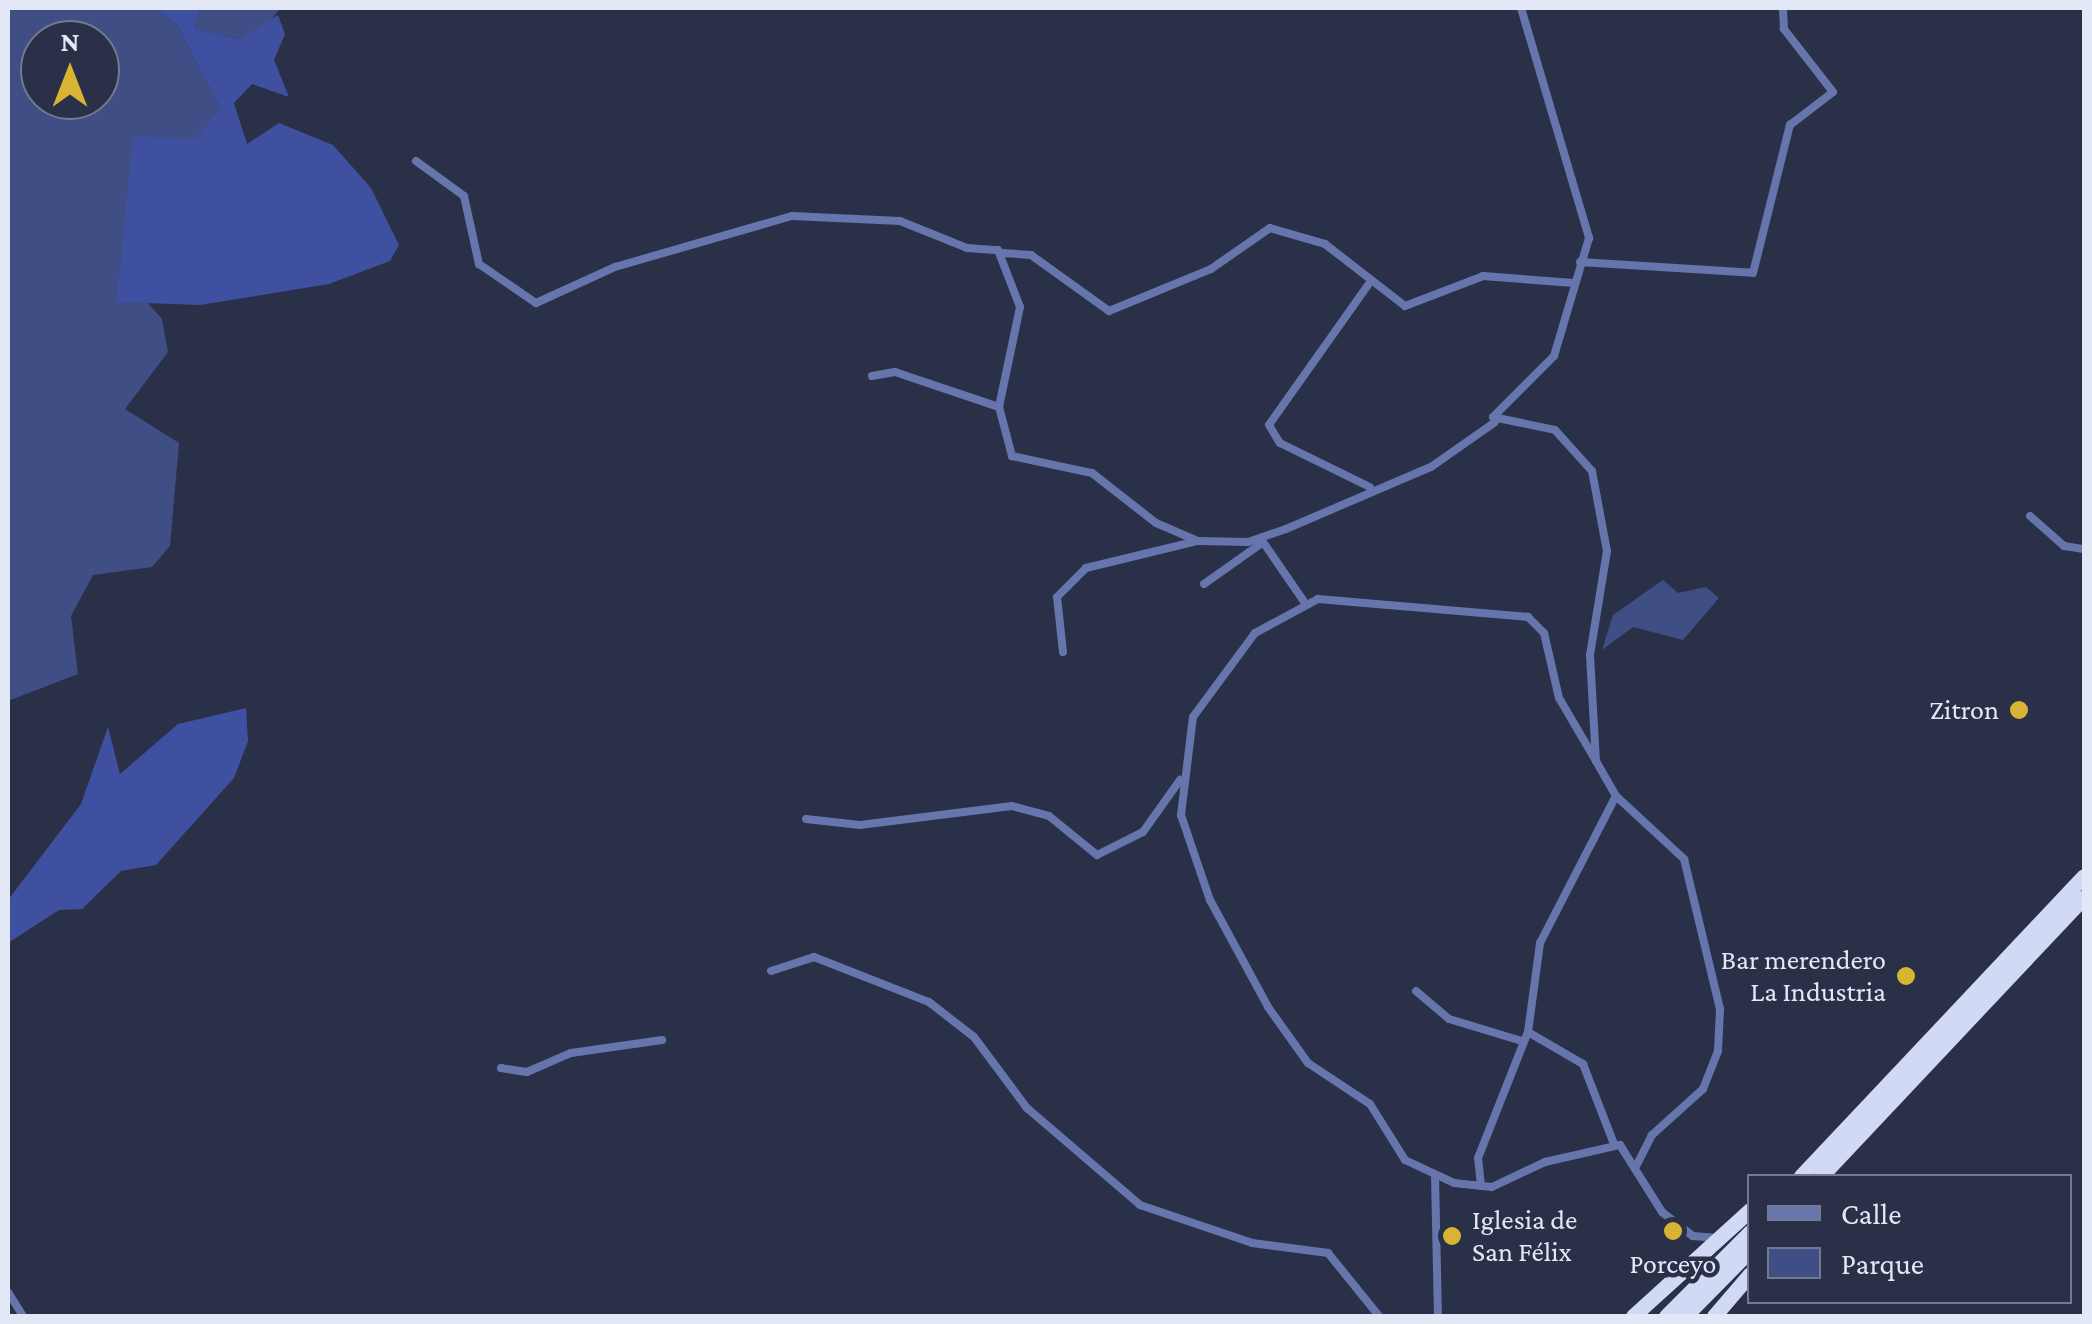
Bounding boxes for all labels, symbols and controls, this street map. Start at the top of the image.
north arrow [20,20,120,120]
text: N [60,26,80,57]
place label: Zitron [1930,693,1999,727]
marker: Zitron [2008,699,2030,721]
place label: Bar merendero La Industria [1721,943,1886,1009]
marker: Bar merendero La Industria [1895,965,1917,987]
legend [1747,1174,2072,1304]
text: Calle [1841,1197,1901,1230]
place label: Iglesia de San Félix [1472,1203,1577,1269]
marker: Porceyo [1662,1220,1684,1242]
marker: Iglesia de San Félix [1441,1225,1463,1247]
place label: Porceyo [1629,1247,1717,1281]
text: Parque [1841,1247,1924,1280]

